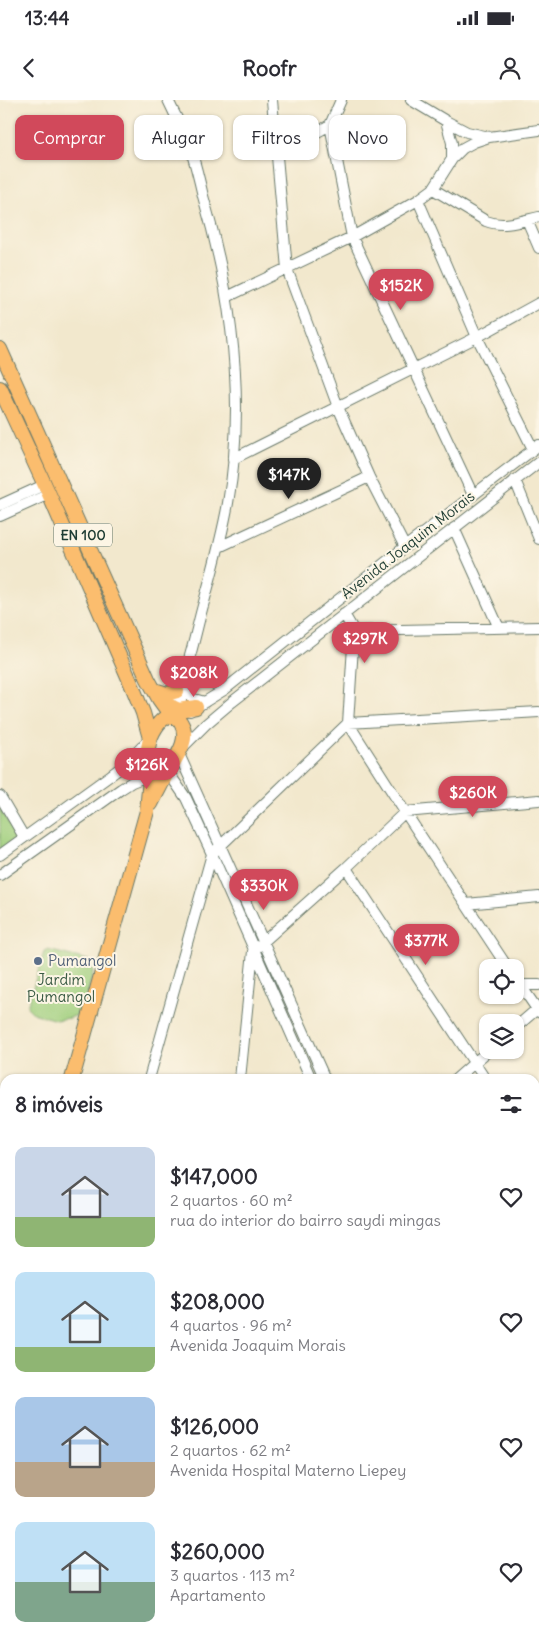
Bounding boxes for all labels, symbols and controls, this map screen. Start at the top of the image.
text: 13:44 [25,6,70,30]
icon: back [15,54,43,82]
text: Roofr [242,54,297,82]
icon: person [496,54,524,82]
chip: Comprar [15,115,124,160]
chip: Alugar [134,115,223,160]
chip: Filtros [233,115,319,160]
chip: Novo [329,115,406,160]
pin: $152K [366,268,436,311]
text: $152K [380,275,422,295]
pin: $147K [254,458,324,500]
text: $147K [268,464,310,484]
street label: Avenida Joaquim Morais [337,486,479,603]
road number: EN 100 [54,524,112,546]
pin: $297K [330,622,400,664]
text: $297K [343,628,387,648]
pin: $208K [159,656,229,698]
text: $208K [170,662,218,682]
pin: $126K [112,748,182,790]
text: $126K [126,754,168,774]
pin: $260K [438,776,508,818]
text: $260K [449,782,497,802]
pin: $330K [229,868,299,911]
text: $330K [240,875,288,895]
pin: $377K [391,924,461,966]
text: $377K [404,930,448,950]
place label: Pumangol [48,951,116,970]
marker: Pumangol [32,955,44,967]
map controls [479,959,524,1059]
button: locate [479,959,524,1004]
park label: Jardim Pumangol [27,970,95,1006]
button: layers [479,1014,524,1059]
icon: filters [497,1090,525,1118]
text: 8 imóveis [15,1091,103,1118]
text: $147,000 [170,1163,258,1190]
icon: home [55,1167,115,1227]
icon: heart [497,1183,525,1211]
text: 2 quartos · 60 m² [170,1190,293,1210]
text: rua do interior do bairro saydi mingas [170,1210,441,1230]
text: $208,000 [170,1288,265,1315]
icon: home [55,1292,115,1352]
icon: heart [497,1308,525,1336]
text: 4 quartos · 96 m² [170,1315,292,1335]
text: Avenida Joaquim Morais [170,1335,346,1355]
text: $126,000 [170,1413,259,1440]
icon: home [55,1417,115,1477]
icon: heart [497,1433,525,1461]
text: 2 quartos · 62 m² [170,1440,291,1460]
text: Avenida Hospital Materno Liepey [170,1460,406,1480]
text: $260,000 [170,1538,265,1565]
icon: home [55,1542,115,1602]
icon: heart [497,1558,525,1586]
text: 3 quartos · 113 m² [170,1565,295,1585]
text: Apartamento [170,1585,266,1605]

